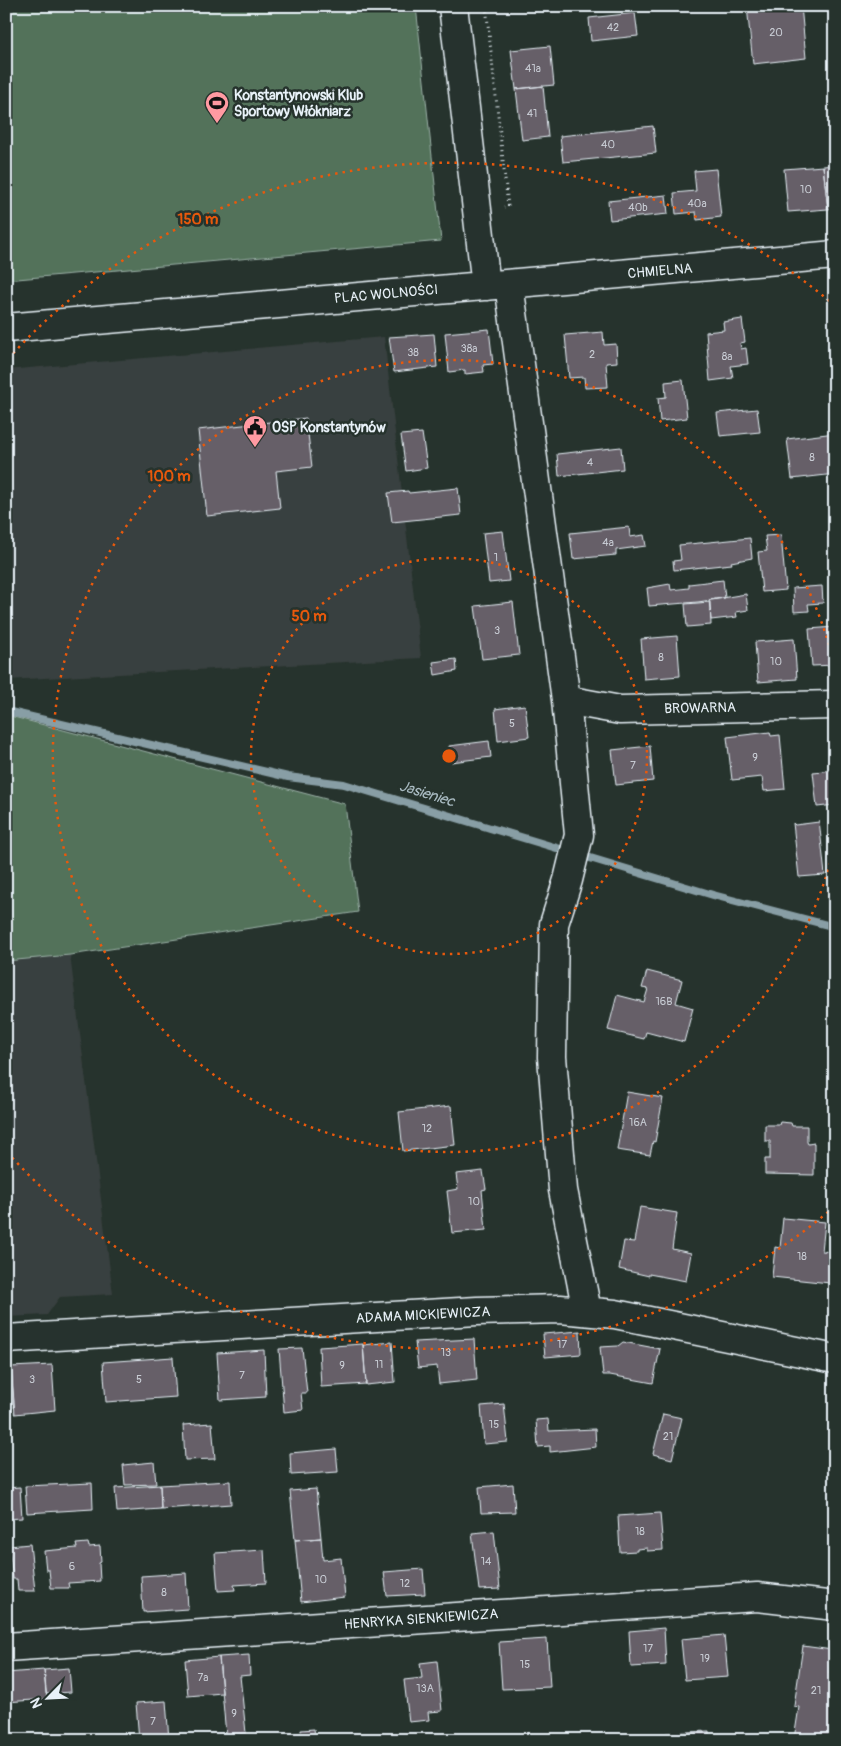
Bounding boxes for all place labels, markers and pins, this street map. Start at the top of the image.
place label: Konstantynowski Klub Sportowy Włókniarz [234,87,363,120]
sports icon: Konstantynowski Klub Sportowy Włókniarz [204,90,230,124]
public building icon: OSP Konstantynów [242,414,268,448]
place label: OSP Konstantynów [272,419,386,436]
centre of rings [440,747,458,765]

